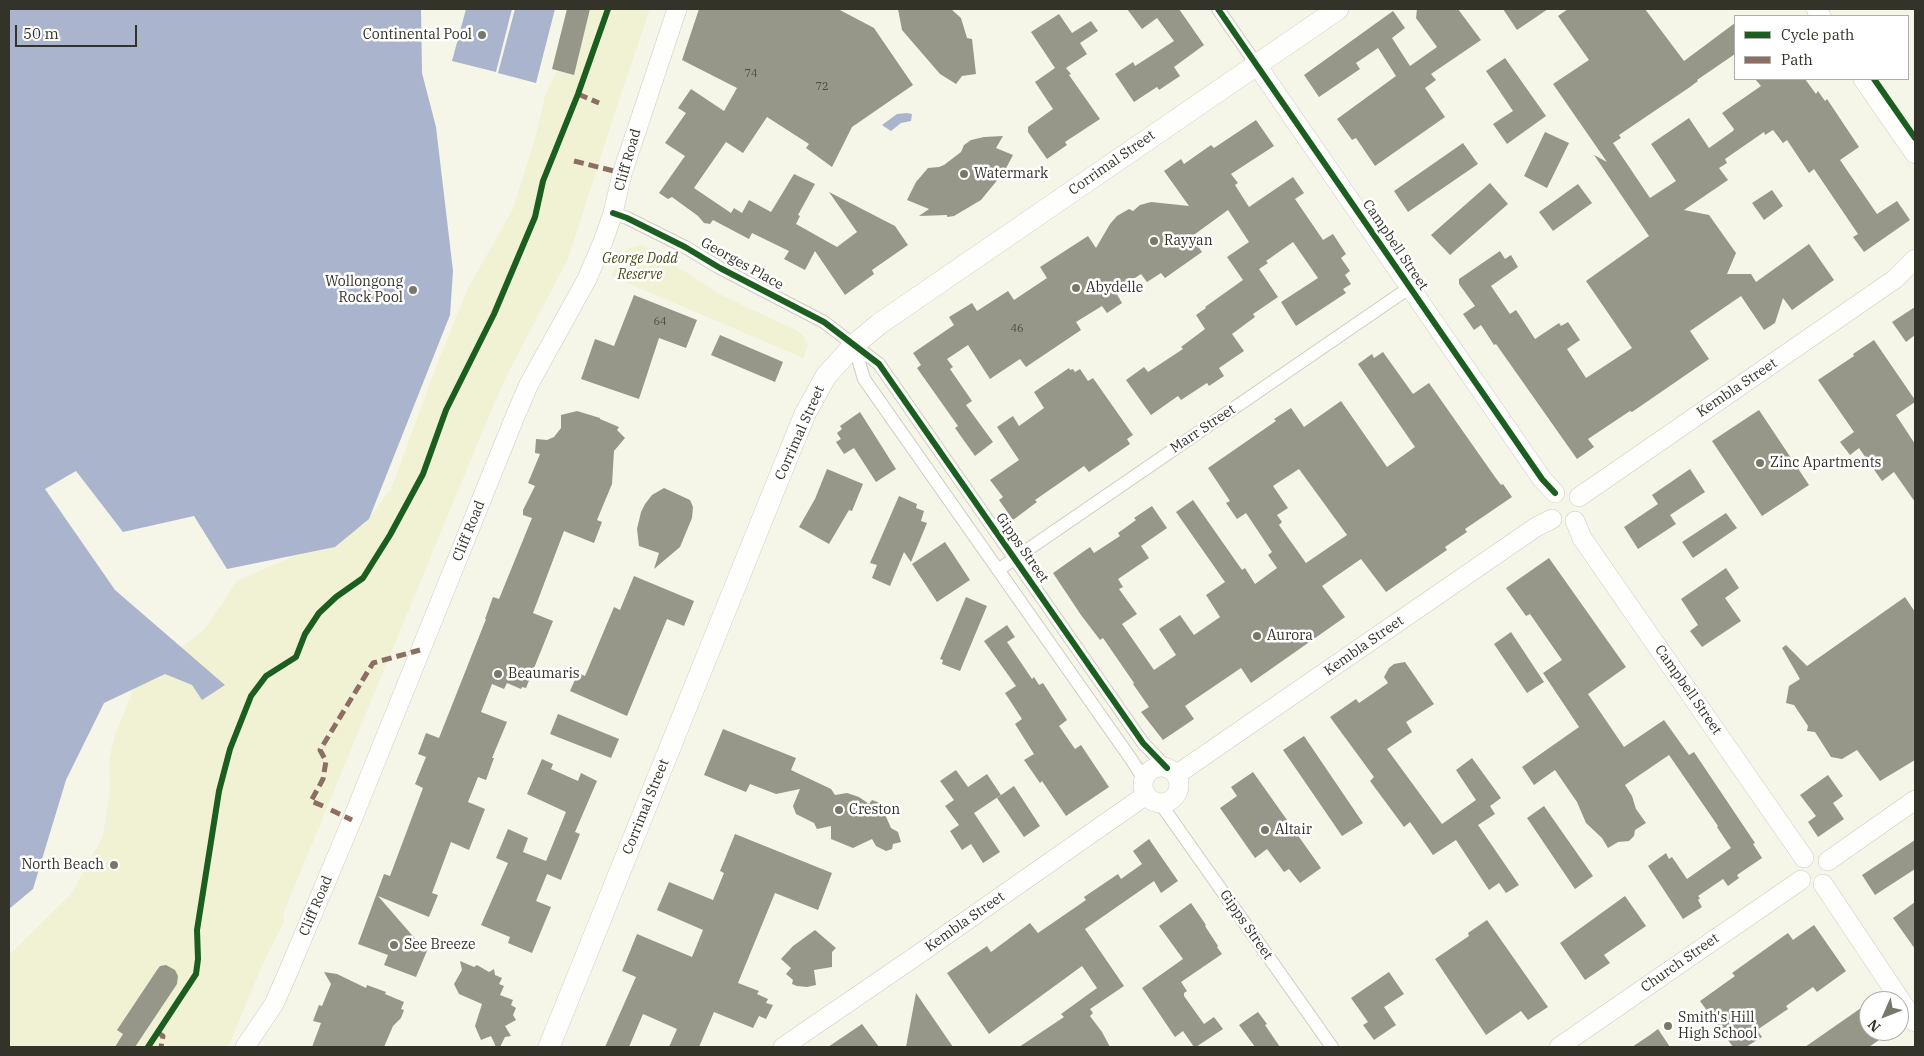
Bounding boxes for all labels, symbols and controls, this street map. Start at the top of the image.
scale bar [18,15,140,47]
legend [1734,15,1909,80]
text: 50 m [23,24,59,43]
text: Cycle path [1781,25,1854,44]
place label: Continental Pool [363,27,472,43]
marker: Continental Pool [476,29,488,41]
text: Path [1781,50,1813,69]
house number: 74 [744,67,758,81]
house number: 72 [815,80,829,94]
street label: Cliff Road [611,127,645,193]
street label: Corrimal Street [1066,127,1158,199]
place label: Watermark [974,166,1048,182]
marker: Watermark [958,168,970,180]
street label: Campbell Street [1359,197,1431,293]
place label: Rayyan [1164,233,1213,249]
street label: Georges Place [698,234,786,294]
marker: Rayyan [1148,235,1160,247]
park label: George Dodd Reserve [602,251,678,284]
place label: Wollongong Rock Pool [325,274,403,306]
place label: Abydelle [1086,280,1143,296]
marker: Abydelle [1070,282,1082,294]
marker: Wollongong Rock Pool [407,284,419,296]
house number: 64 [653,315,667,329]
house number: 46 [1010,322,1024,336]
street label: Kembla Street [1694,355,1780,421]
street label: Corrimal Street [772,383,828,483]
street label: Marr Street [1167,401,1239,457]
place label: Zinc Apartments [1770,455,1881,471]
marker: Zinc Apartments [1754,457,1766,469]
street label: Cliff Road [449,498,489,564]
street label: Gipps Street [992,510,1052,586]
street label: Kembla Street [1321,612,1407,680]
place label: Aurora [1267,628,1313,644]
marker: Aurora [1251,630,1263,642]
street label: Campbell Street [1651,642,1725,738]
place label: Beaumaris [508,666,580,682]
marker: Beaumaris [492,668,504,680]
street label: Corrimal Street [619,757,673,857]
place label: Creston [849,802,900,818]
marker: Creston [833,804,845,816]
place label: Altair [1275,822,1312,838]
marker: Altair [1259,824,1271,836]
place label: North Beach [21,857,104,873]
marker: North Beach [108,859,120,871]
street label: Cliff Road [296,873,336,939]
street label: Gipps Street [1216,887,1276,963]
street label: Kembla Street [922,888,1008,956]
street label: Church Street [1638,930,1722,996]
place label: See Breeze [404,937,475,953]
marker: See Breeze [388,939,400,951]
north arrow [1859,991,1909,1041]
place label: Smith's Hill High School [1678,1010,1757,1042]
text: N [1864,1015,1884,1036]
marker: Smith's Hill High School [1662,1020,1674,1032]

